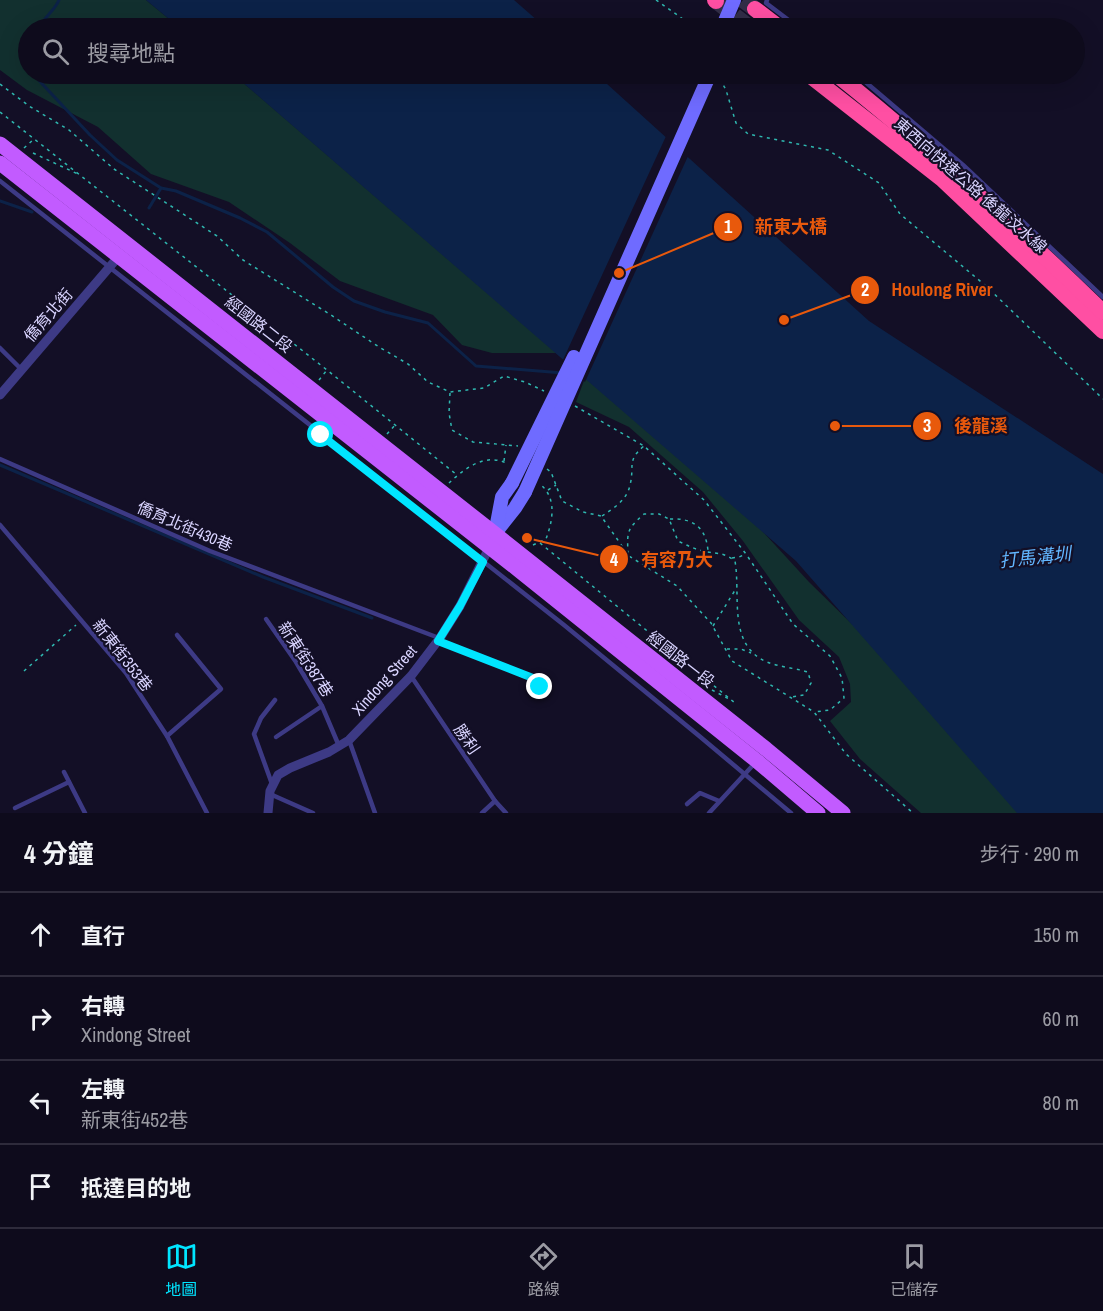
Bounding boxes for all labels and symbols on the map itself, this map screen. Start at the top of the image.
street label: 東西向快速公路 後龍汶水線 [890,113,1052,257]
callout: 新東大橋 [713,209,839,245]
text: 1 [724,214,733,239]
text: 新東大橋 [755,214,827,239]
callout: Houlong River [850,272,1005,308]
text: 2 [861,277,869,302]
text: Houlong River [892,277,993,302]
street label: 僑育北街 [19,284,77,346]
street label: 經國路二段 [221,291,297,357]
callout: 後龍溪 [912,408,1020,444]
text: 3 [923,413,931,438]
text: 後龍溪 [954,413,1008,438]
route start [307,421,333,447]
street label: 僑育北街430巷 [134,496,236,556]
water label: 打馬溝圳 [998,540,1075,573]
callout: 有容乃大 [599,541,725,577]
text: 4 [610,547,619,572]
text: 有容乃大 [641,547,713,572]
street label: 新東街353巷 [88,614,158,696]
street label: 新東街387巷 [273,617,339,701]
street label: 經國路一段 [643,626,719,692]
street label: Xindong Street [347,640,422,720]
route end [526,673,552,699]
street label: 勝利 [449,720,485,758]

